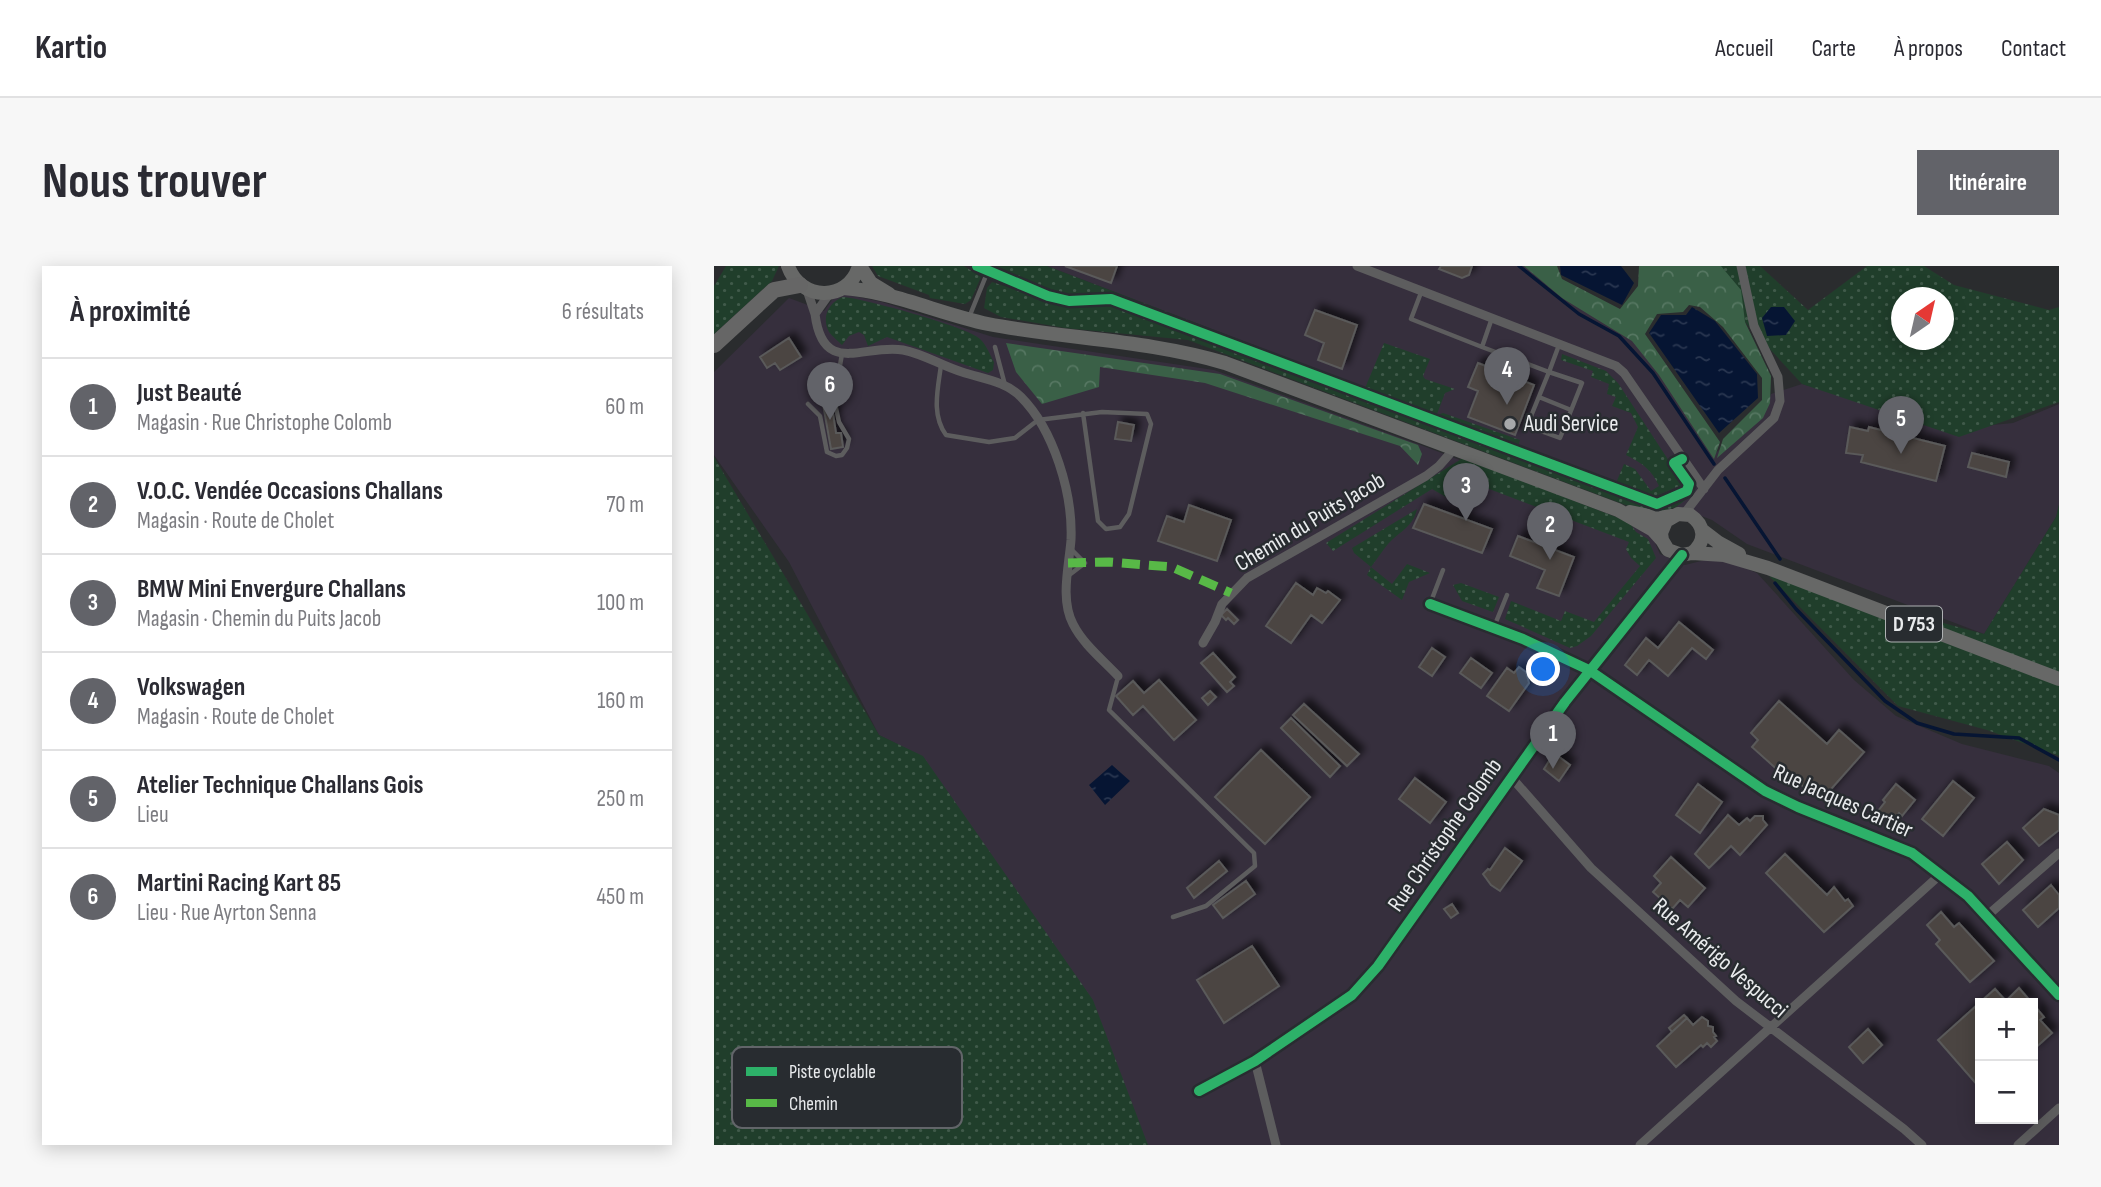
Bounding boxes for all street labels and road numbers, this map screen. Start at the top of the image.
street label: Chemin du Puits Jacob [1230,466,1390,578]
road number: D 753 [1886,606,1942,642]
street label: Rue Christophe Colomb [1382,753,1508,917]
street label: Rue Jacques Cartier [1769,758,1917,844]
street label: Rue Amérigo Vespucci [1647,892,1793,1024]

